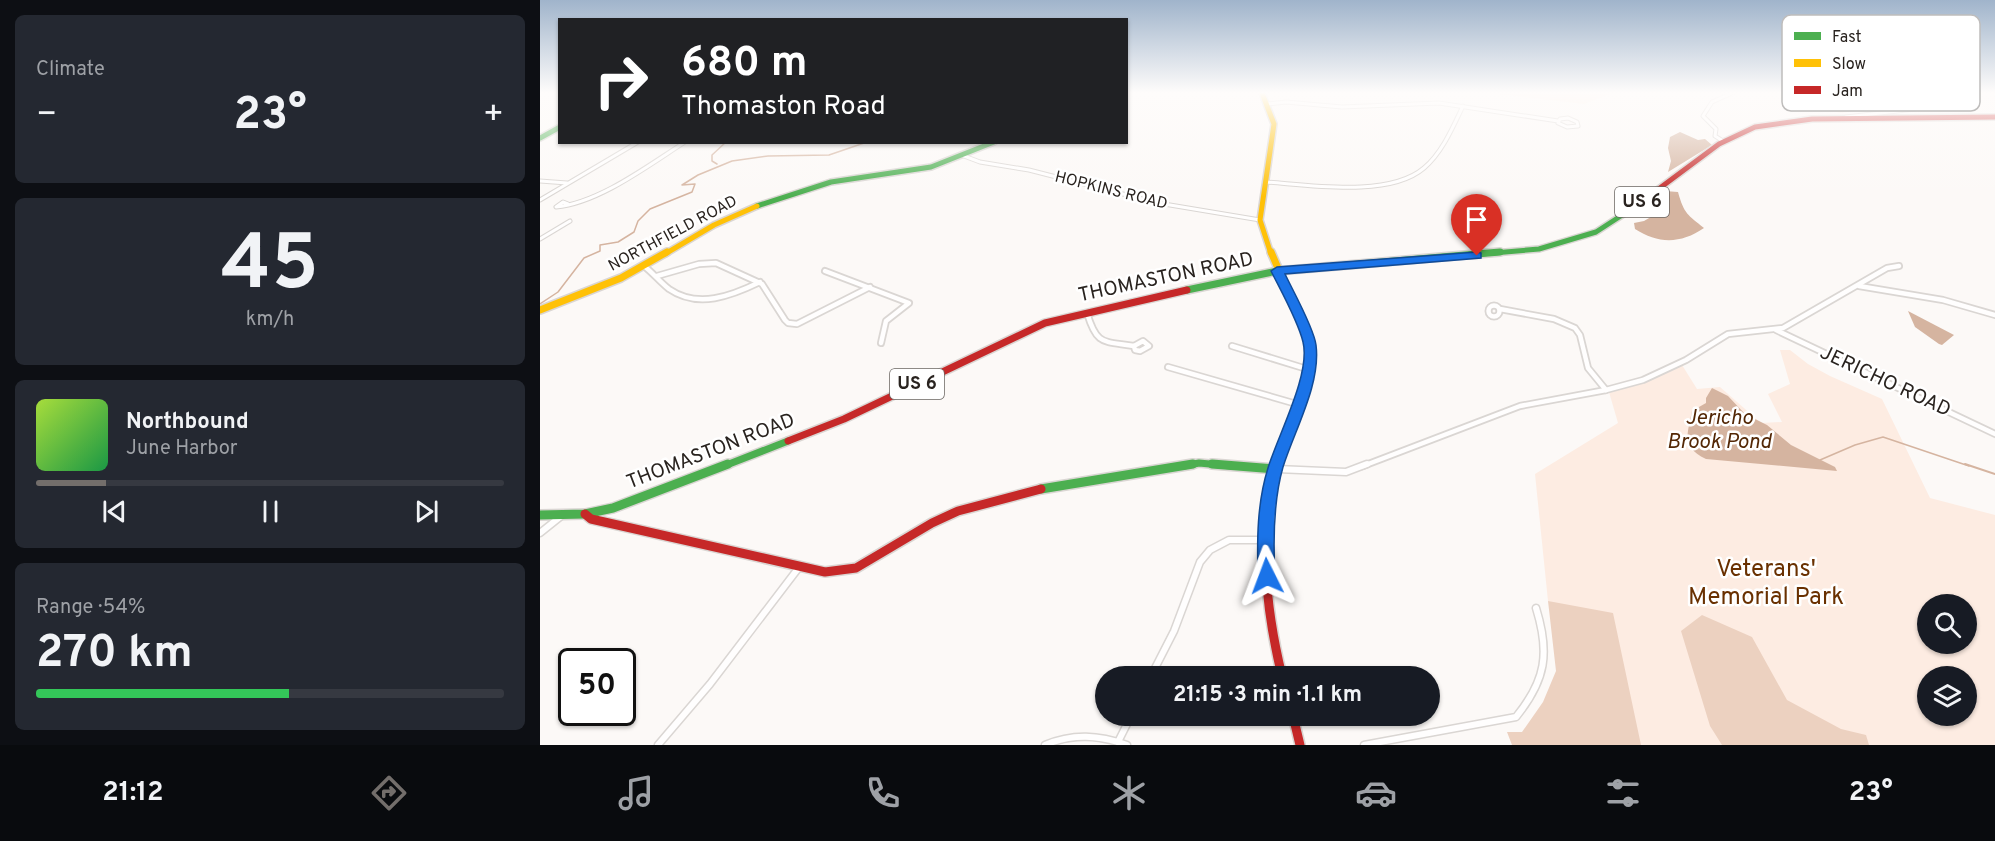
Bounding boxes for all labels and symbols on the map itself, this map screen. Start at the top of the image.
legend [1782,15,1980,111]
text: Fast [1832,28,1862,48]
text: Slow [1832,55,1866,75]
text: Jam [1832,82,1863,102]
street label: HOPKINS ROAD [1053,167,1169,215]
road number: US 6 [1615,187,1669,217]
street label: NORTHFIELD ROAD [605,192,741,276]
pin [1451,194,1502,256]
street label: THOMASTON ROAD [1076,247,1256,309]
street label: JERICHO ROAD [1815,340,1955,424]
road number: US 6 [890,369,944,399]
water label: Jericho Brook Pond [1667,405,1773,456]
street label: THOMASTON ROAD [623,408,799,496]
position arrow [1235,544,1299,608]
park label: Veterans' Memorial Park [1688,555,1844,613]
speed limit sign: 50 [558,648,636,726]

